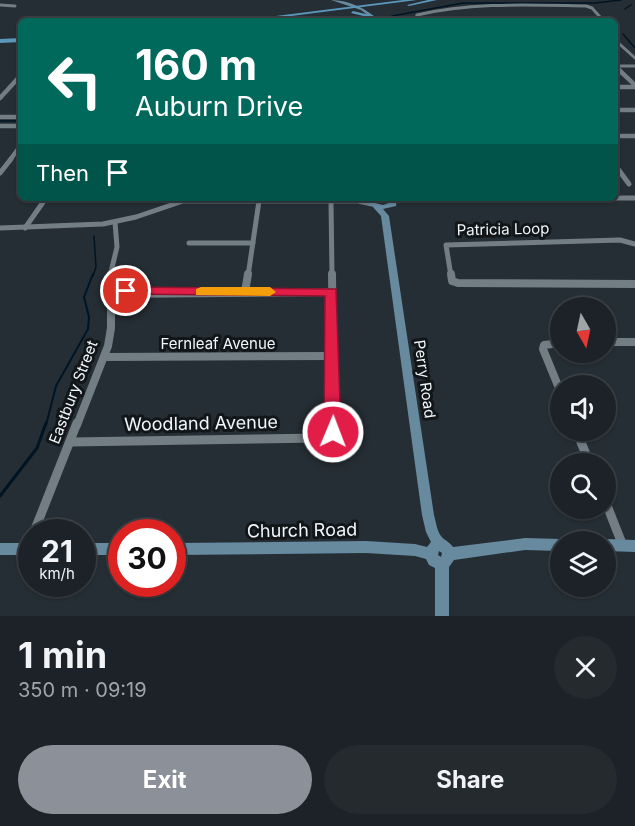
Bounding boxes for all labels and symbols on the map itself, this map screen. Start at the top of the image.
street label: Patricia Loop [456,219,550,239]
pin [100,265,151,316]
north arrow [550,297,616,363]
street label: Fernleaf Avenue [160,334,276,353]
street label: Eastbury Street [45,338,101,446]
street label: Perry Road [410,339,440,419]
position arrow [301,400,365,464]
street label: Woodland Avenue [124,411,278,435]
speed limit sign: 30 [108,519,186,597]
street label: Church Road [247,519,357,541]

